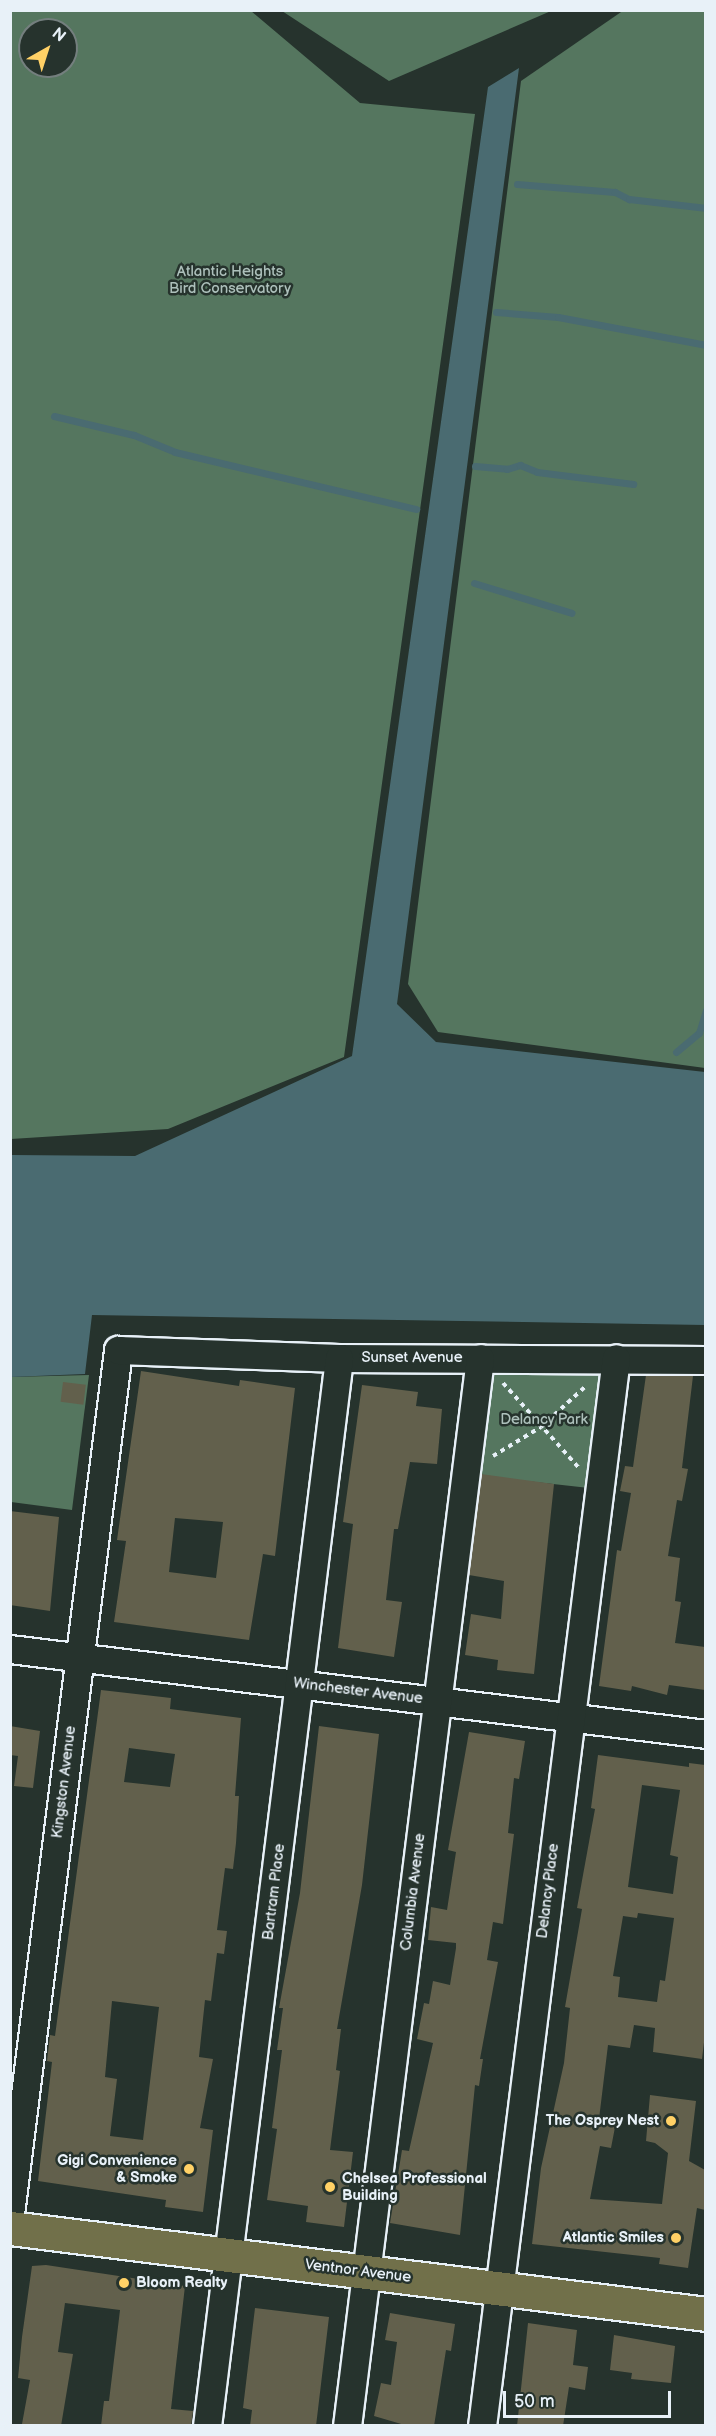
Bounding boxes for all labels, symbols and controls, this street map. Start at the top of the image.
north arrow [18,18,78,78]
text: N [48,24,69,46]
park label: Atlantic Heights Bird Conservatory [169,262,291,297]
street label: Sunset Avenue [361,1349,463,1367]
park label: Delancy Park [500,1411,588,1429]
street label: Winchester Avenue [292,1674,424,1708]
street label: Kingston Avenue [48,1725,80,1839]
street label: Columbia Avenue [397,1832,429,1952]
street label: Delancy Place [533,1842,563,1940]
street label: Bartram Place [259,1843,289,1941]
place label: The Osprey Nest [545,2112,659,2130]
marker: The Osprey Nest [664,2114,678,2128]
place label: Gigi Convenience & Smoke [57,2151,177,2186]
marker: Gigi Convenience & Smoke [182,2162,196,2176]
place label: Chelsea Professional Building [342,2169,487,2204]
marker: Chelsea Professional Building [323,2180,337,2194]
place label: Atlantic Smiles [563,2229,664,2247]
marker: Atlantic Smiles [669,2231,683,2245]
street label: Ventnor Avenue [304,2256,412,2286]
place label: Bloom Realty [136,2274,227,2292]
marker: Bloom Realty [117,2276,131,2290]
scale bar [506,2379,674,2417]
text: 50 m [514,2391,555,2412]

